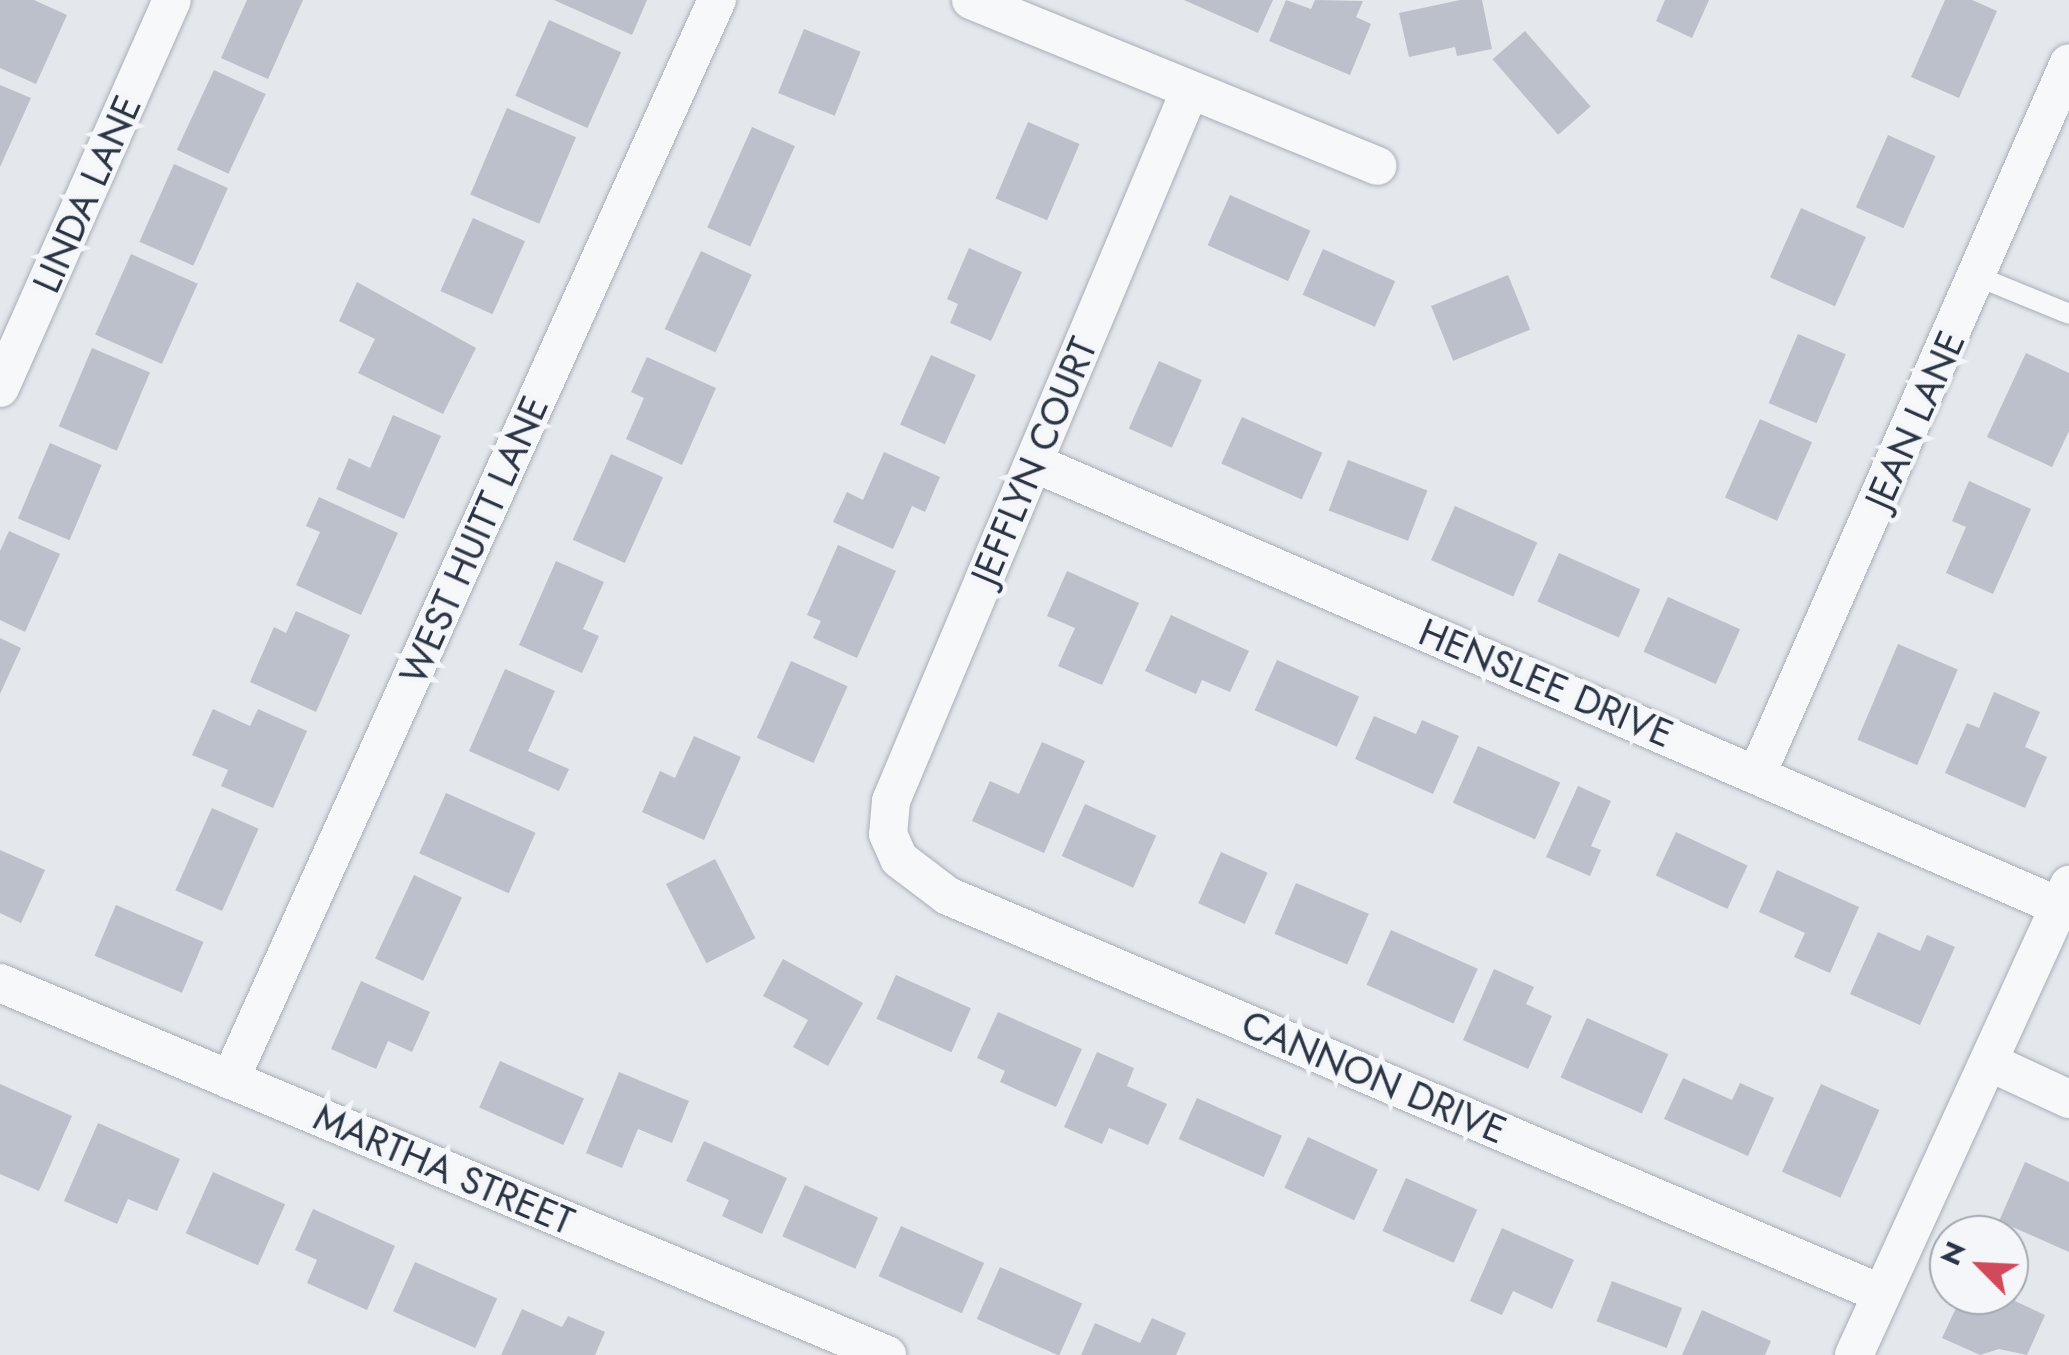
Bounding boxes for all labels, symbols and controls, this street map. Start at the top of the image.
street label: LINDA LANE [23,88,151,300]
street label: JEAN LANE [1856,324,1974,516]
street label: JEFFLYN COURT [962,331,1106,591]
street label: WEST HUITT LANE [390,389,558,691]
street label: HENSLEE DRIVE [1412,609,1680,757]
street label: CANNON DRIVE [1235,1001,1513,1153]
street label: MARTHA STREET [307,1094,581,1244]
north arrow [1929,1215,2029,1315]
text: N [1930,1235,1976,1272]

